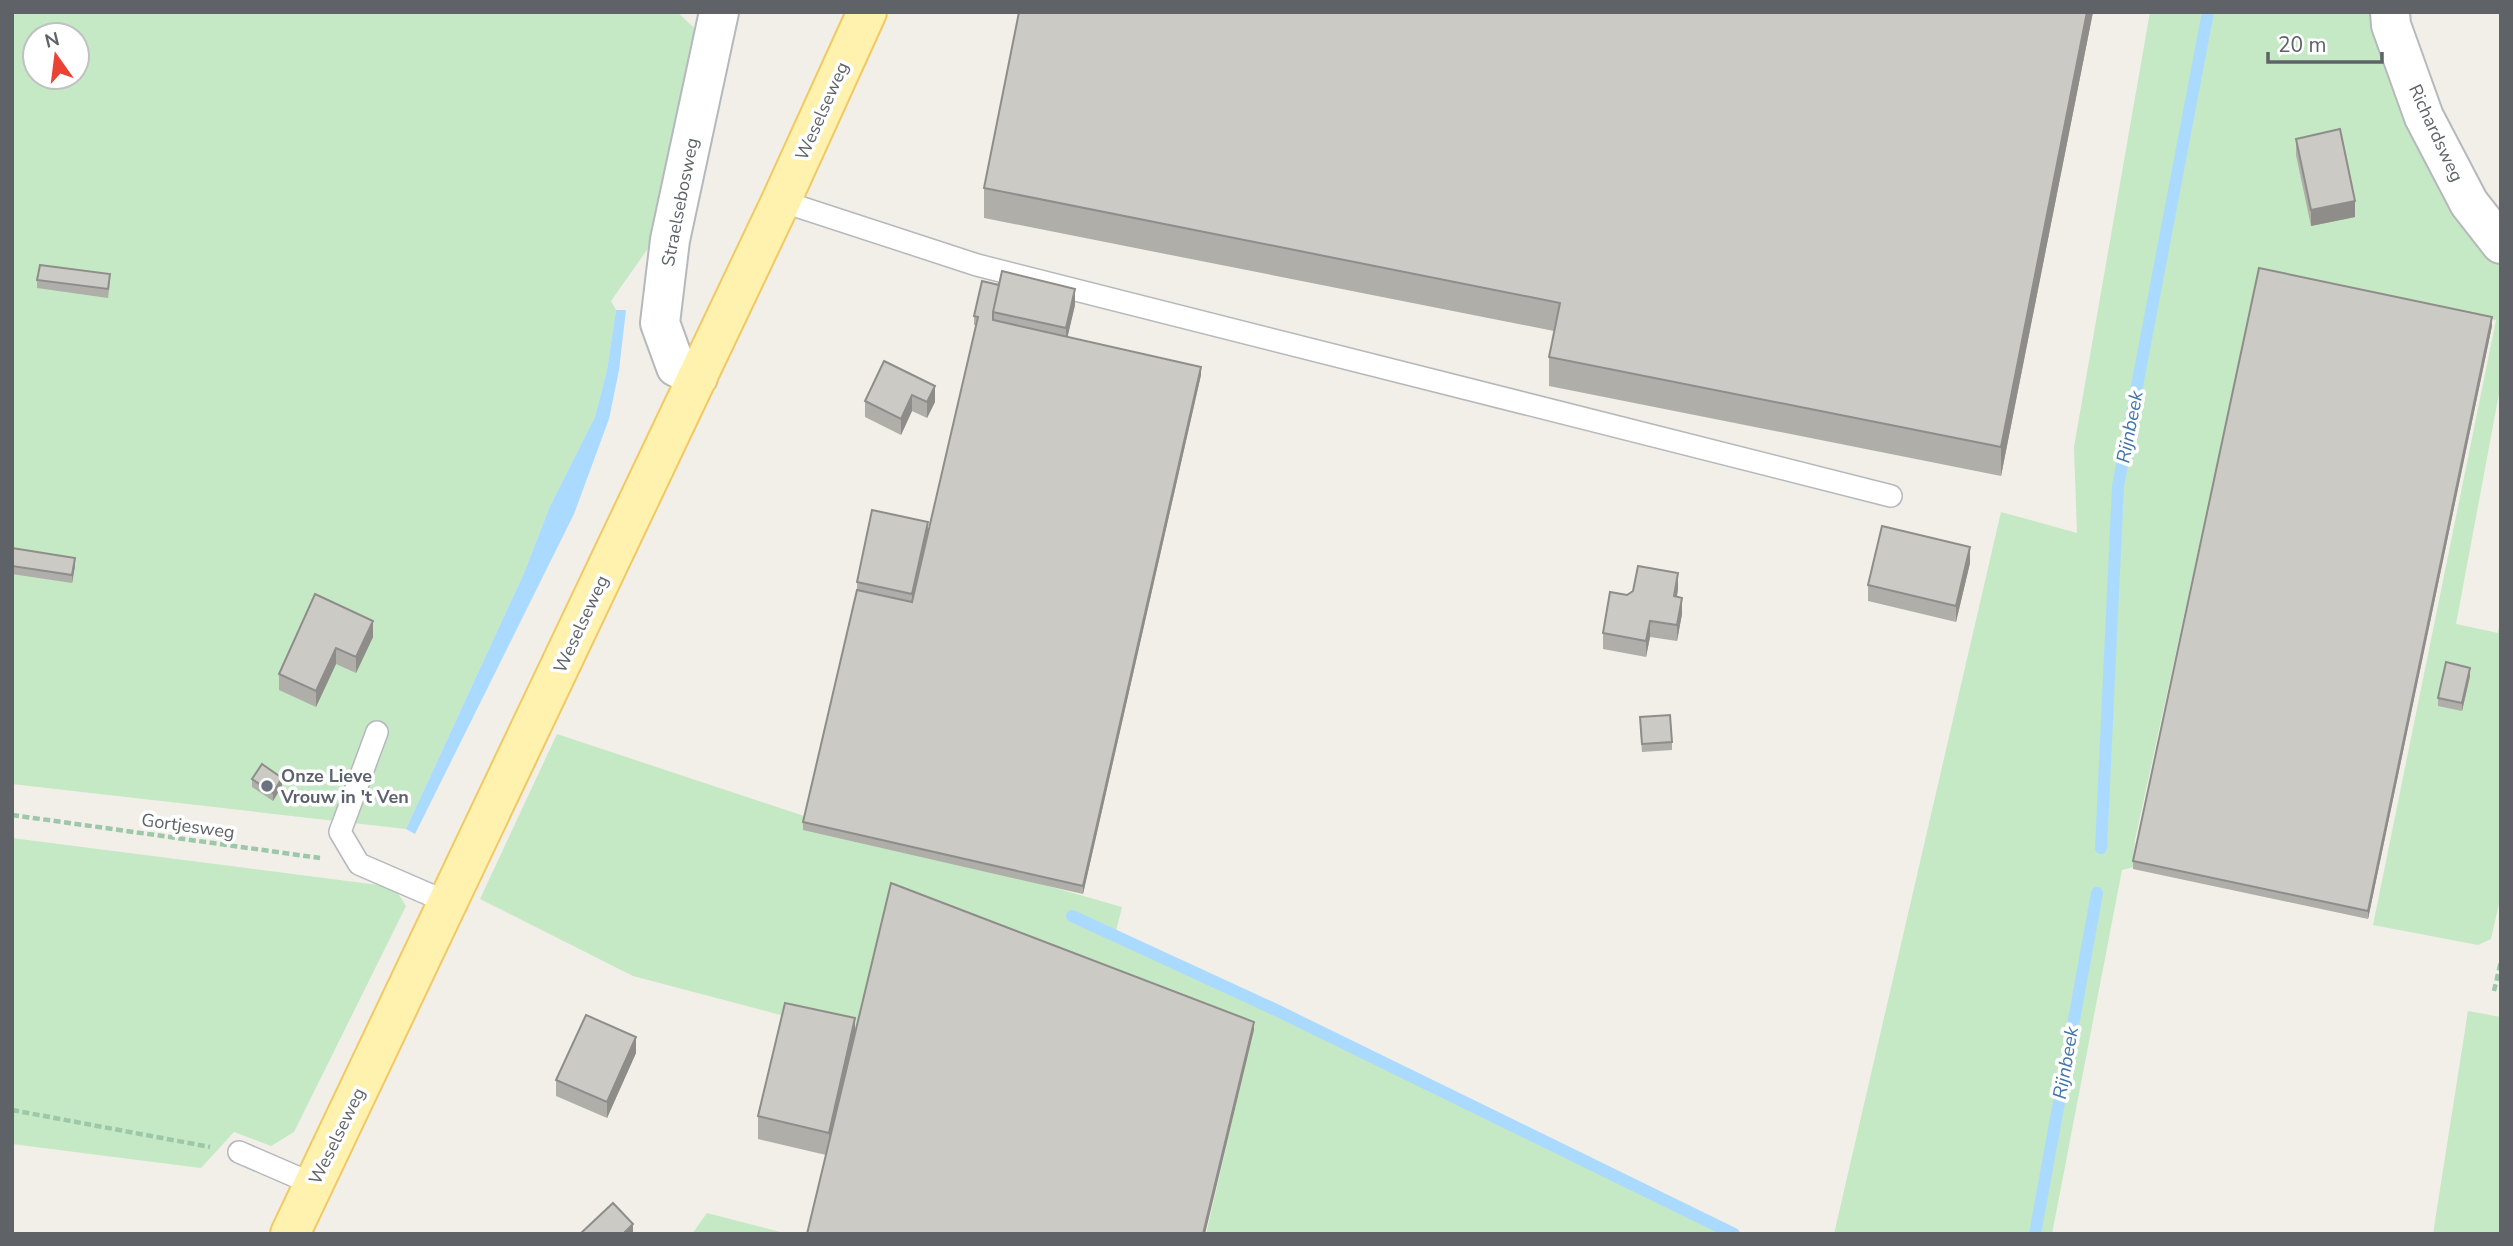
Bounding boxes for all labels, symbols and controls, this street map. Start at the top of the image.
north arrow [21,21,91,91]
scale bar [2268,21,2382,65]
text: N [42,26,62,55]
text: 20 m [2278,31,2327,59]
street label: Weselseweg [790,58,854,164]
street label: Richardsweg [2403,80,2469,186]
street label: Straelsebosweg [656,136,704,268]
water label: Rijnbeek [2110,388,2150,465]
street label: Weselseweg [548,571,614,677]
place label: Onze Lieve Vrouw in 't Ven [280,764,409,809]
marker: Onze Lieve Vrouw in 't Ven [259,778,275,794]
street label: Gortjesweg [140,808,236,844]
water label: Rijnbeek [2047,1024,2085,1101]
street label: Weselseweg [303,1084,371,1188]

